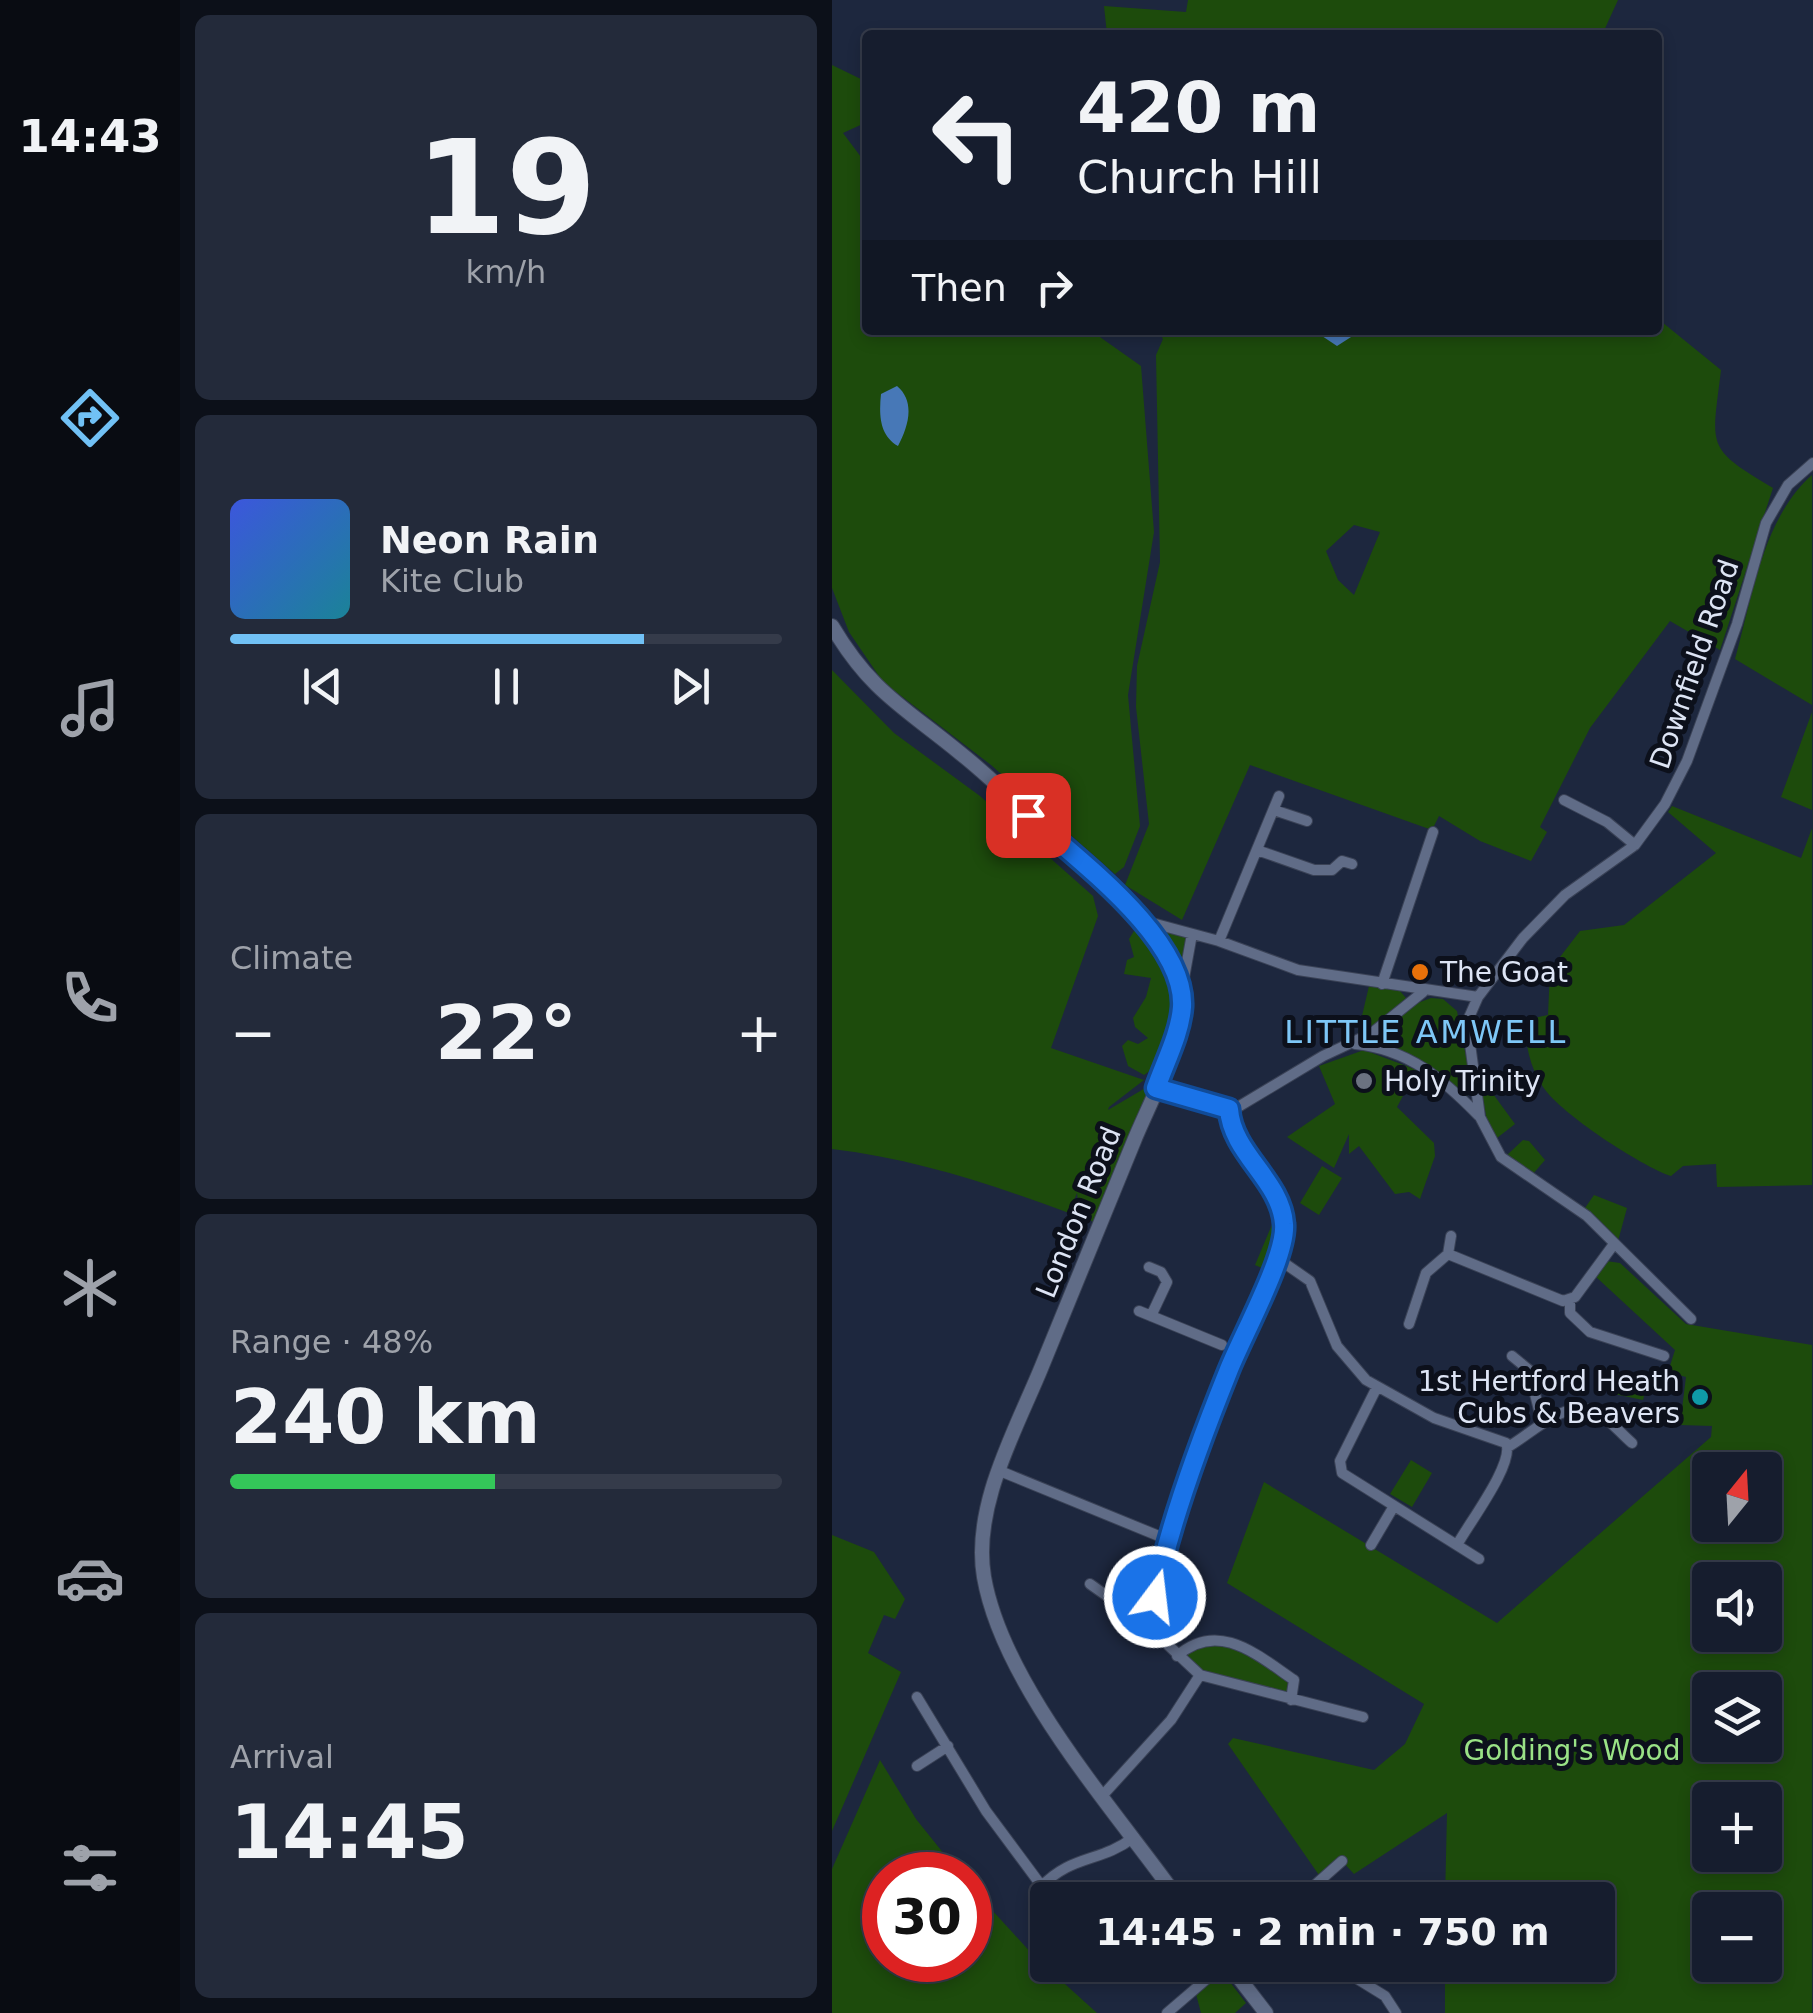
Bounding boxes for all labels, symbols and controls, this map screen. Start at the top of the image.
text: 420 m [1077,67,1320,149]
icon: left [912,70,1042,200]
text: 14:43 [18,110,162,163]
text: 19 [416,112,596,264]
text: Church Hill [1077,151,1322,204]
text: km/h [466,253,546,291]
icon: right [1027,260,1082,315]
text: Then [912,266,1007,310]
icon: directions [55,383,125,453]
text: Neon Rain [380,518,599,562]
street label: Downfield Road [1643,555,1746,773]
text: Kite Club [380,562,524,600]
icon: previous [295,659,350,714]
icon: pause [479,659,534,714]
icon: next [663,659,718,714]
icon: music [55,673,125,743]
pin [986,773,1071,858]
icon: arrive [1001,788,1056,843]
text: Climate [230,939,353,977]
place label: The Goat [1439,956,1568,989]
marker: The Goat [1409,961,1431,983]
icon: phone [55,963,125,1033]
text: 22° [435,989,577,1077]
text: − [230,1001,276,1065]
text: + [736,1001,782,1065]
district label: LITTLE AMWELL [1284,1013,1568,1051]
place label: Holy Trinity [1384,1065,1541,1098]
marker: Holy Trinity [1353,1070,1375,1092]
street label: London Road [1029,1122,1128,1303]
icon: climate [55,1253,125,1323]
text: Range · 48% [230,1323,433,1361]
place label: 1st Hertford Heath Cubs & Beavers [1418,1365,1680,1430]
text: 240 km [230,1373,541,1461]
marker: 1st Hertford Heath Cubs & Beavers [1689,1386,1711,1408]
north arrow [1692,1452,1782,1542]
map controls [1692,1452,1782,1982]
icon: car [55,1543,125,1613]
position arrow [1103,1545,1207,1649]
button: sound [1692,1562,1782,1652]
button: layers [1692,1672,1782,1762]
park label: Golding's Wood [1464,1734,1680,1767]
text: Arrival [230,1738,334,1776]
button: + [1692,1782,1782,1872]
text: 14:45 [230,1788,469,1876]
icon: filters [55,1833,125,1903]
speed limit sign: 30 [862,1852,992,1982]
button: − [1692,1892,1782,1982]
text: 14:45 · 2 min · 750 m [1095,1910,1550,1954]

